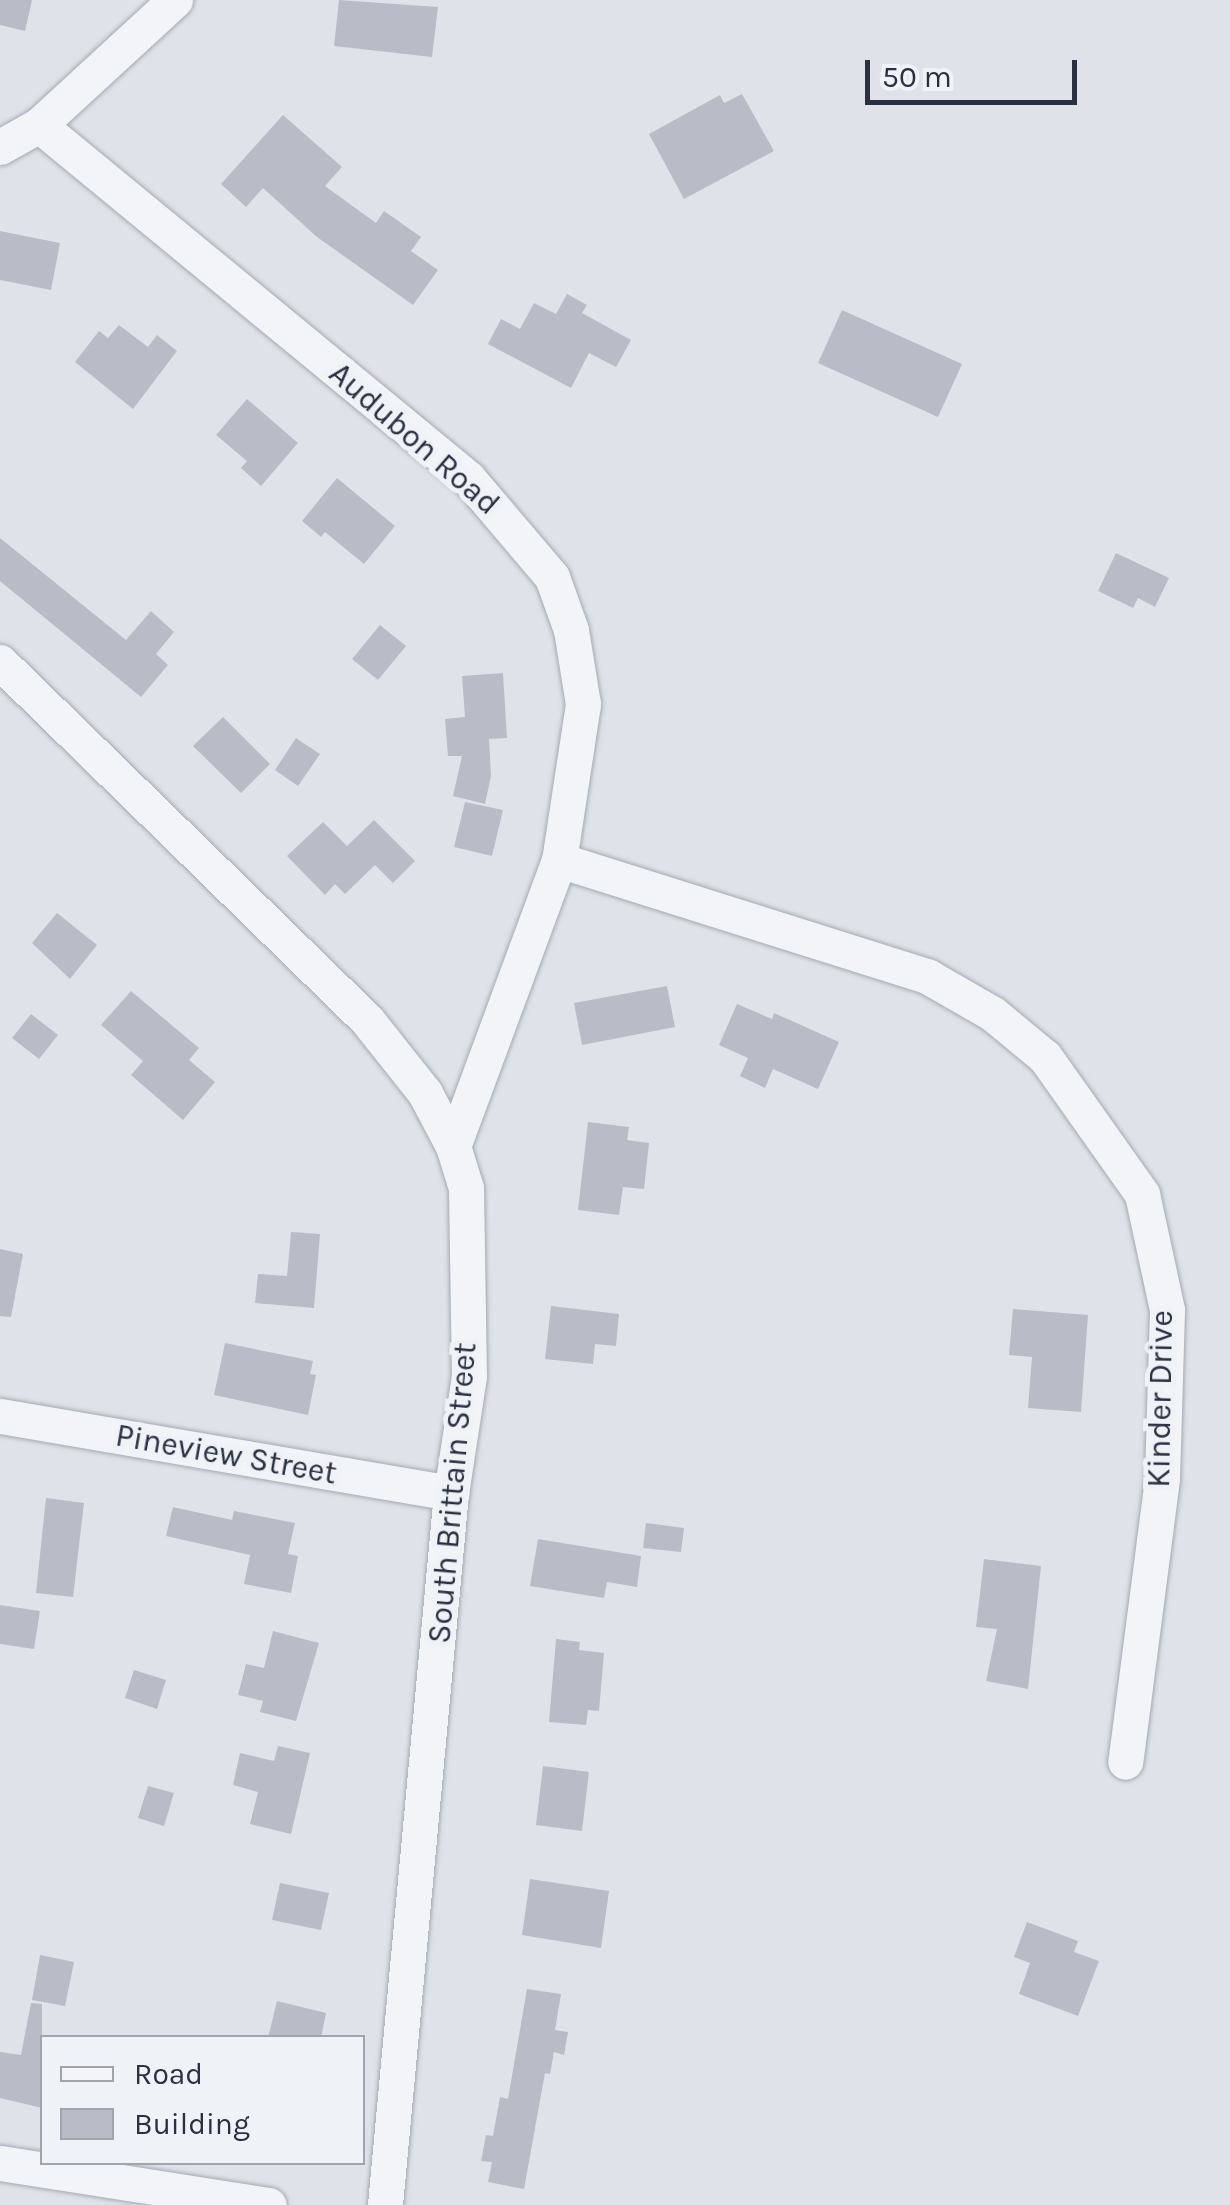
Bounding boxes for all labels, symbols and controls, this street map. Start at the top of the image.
scale bar [870,40,1082,102]
text: 50 m [882,59,952,95]
street label: Audubon Road [321,355,507,523]
street label: Kinder Drive [1140,1310,1182,1488]
street label: South Brittain Street [421,1341,485,1645]
street label: Pineview Street [113,1417,339,1493]
legend [40,2035,365,2165]
text: Road [134,2056,203,2092]
text: Building [134,2106,250,2142]

